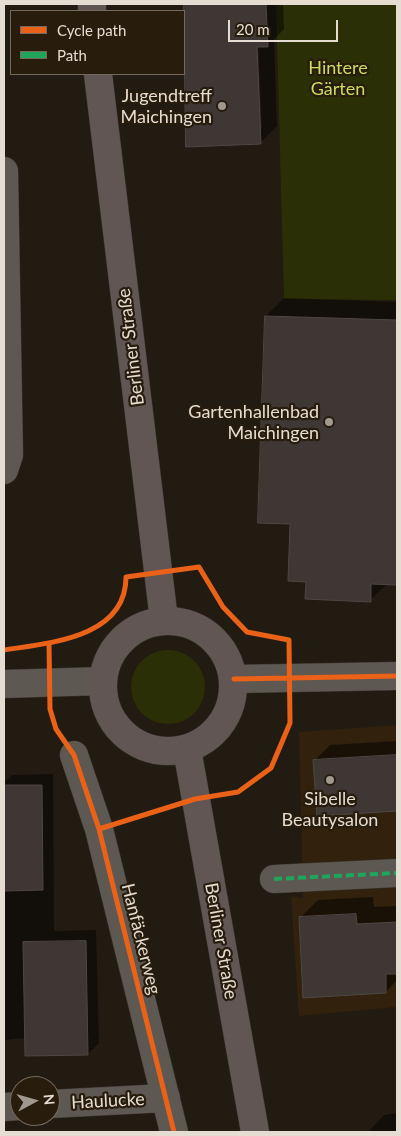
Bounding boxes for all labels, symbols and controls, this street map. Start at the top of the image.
legend [10,10,185,75]
scale bar [231,10,341,42]
text: 20 m [236,20,270,38]
text: Cycle path [57,21,126,39]
text: Path [57,46,87,64]
park label: Hintere Gärten [308,57,368,100]
place label: Jugendtreff Maichingen [121,85,212,128]
marker: Jugendtreff Maichingen [216,100,228,112]
street label: Berliner Straße [113,287,149,407]
place label: Gartenhallenbad Maichingen [188,401,319,444]
marker: Gartenhallenbad Maichingen [323,416,335,428]
marker: Sibelle Beautysalon [324,774,336,786]
place label: Sibelle Beautysalon [282,788,378,831]
street label: Hanfäckerweg [117,881,165,997]
street label: Berliner Straße [200,881,242,1001]
north arrow [10,1076,60,1126]
street label: Haulucke [71,1088,145,1114]
text: N [40,1093,58,1106]

